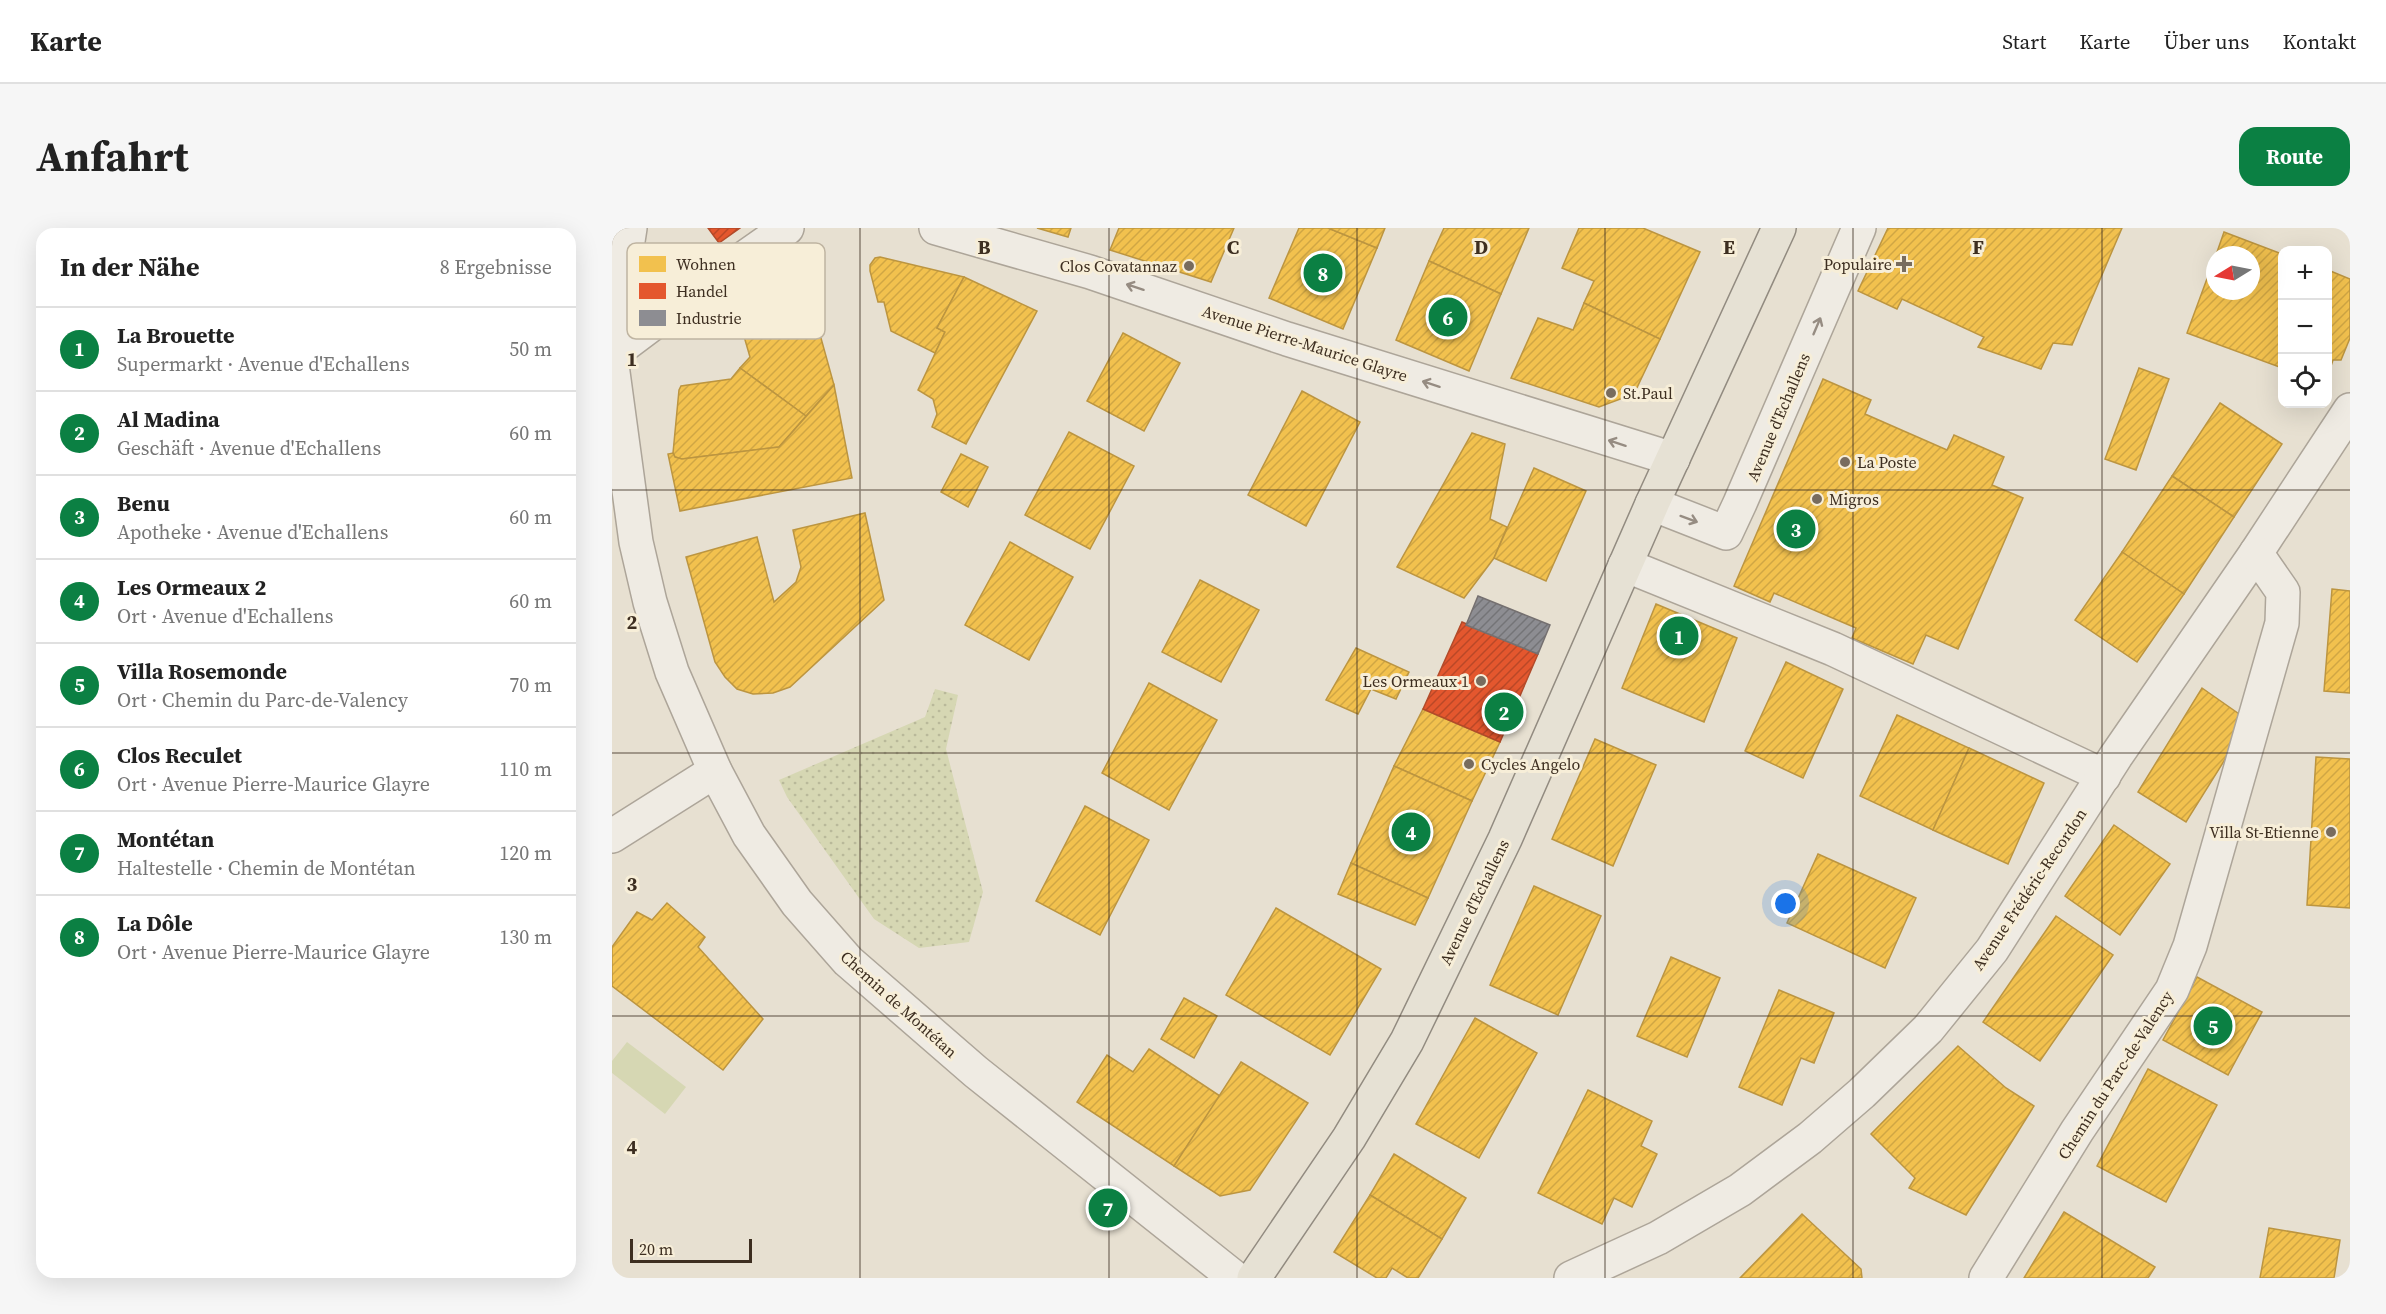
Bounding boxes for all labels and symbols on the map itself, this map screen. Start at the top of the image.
text: B [977,233,991,261]
text: C [1227,233,1239,261]
text: D [1474,233,1488,261]
text: E [1723,233,1735,261]
text: F [1972,233,1984,261]
legend [627,243,825,339]
north arrow [2206,246,2260,300]
pin: 8 [1304,250,1342,296]
text: Wohnen [676,253,736,275]
place label: Populaire [1823,253,1892,275]
place label: Clos Covatannaz [1060,255,1177,277]
marker: Populaire [1897,257,1911,271]
marker: Clos Covatannaz [1182,259,1196,273]
text: Handel [676,280,728,302]
one-way arrow [1126,280,1145,291]
pin: 6 [1428,294,1468,340]
street label: Avenue Pierre-Maurice Glayre [1200,299,1410,387]
text: Industrie [676,307,742,329]
one-way arrow [1812,317,1823,335]
text: 1 [627,345,637,373]
street label: Avenue d'Echallens [1741,349,1815,484]
one-way arrow [1422,378,1441,389]
place label: St.Paul [1623,382,1673,404]
marker: St.Paul [1604,386,1618,400]
one-way arrow [1608,437,1627,448]
place label: La Poste [1857,451,1917,473]
marker: La Poste [1838,455,1852,469]
place label: Migros [1829,488,1879,510]
marker: Migros [1810,492,1824,506]
pin: 3 [1776,506,1816,552]
one-way arrow [1679,515,1697,526]
text: 2 [627,608,638,636]
pin: 1 [1660,614,1698,658]
place label: Les Ormeaux 1 [1363,670,1469,692]
marker: Les Ormeaux 1 [1474,674,1488,688]
pin: 2 [1484,690,1524,734]
place label: Cycles Angelo [1481,753,1580,775]
marker: Cycles Angelo [1462,757,1476,771]
street label: Avenue Frédéric-Recordon [1967,804,2092,974]
pin: 4 [1392,810,1430,854]
place label: Villa St-Etienne [2209,821,2319,843]
marker: Villa St-Etienne [2324,825,2338,839]
street label: Avenue d'Echallens [1434,835,1514,969]
text: 3 [627,870,638,898]
your location [1771,889,1800,918]
street label: Chemin de Montétan [836,946,962,1063]
street label: Chemin du Parc-de-Valency [2052,986,2178,1164]
pin: 5 [2194,1004,2232,1048]
text: 4 [627,1133,638,1161]
pin: 7 [1088,1186,1128,1230]
scale bar [630,1236,752,1264]

